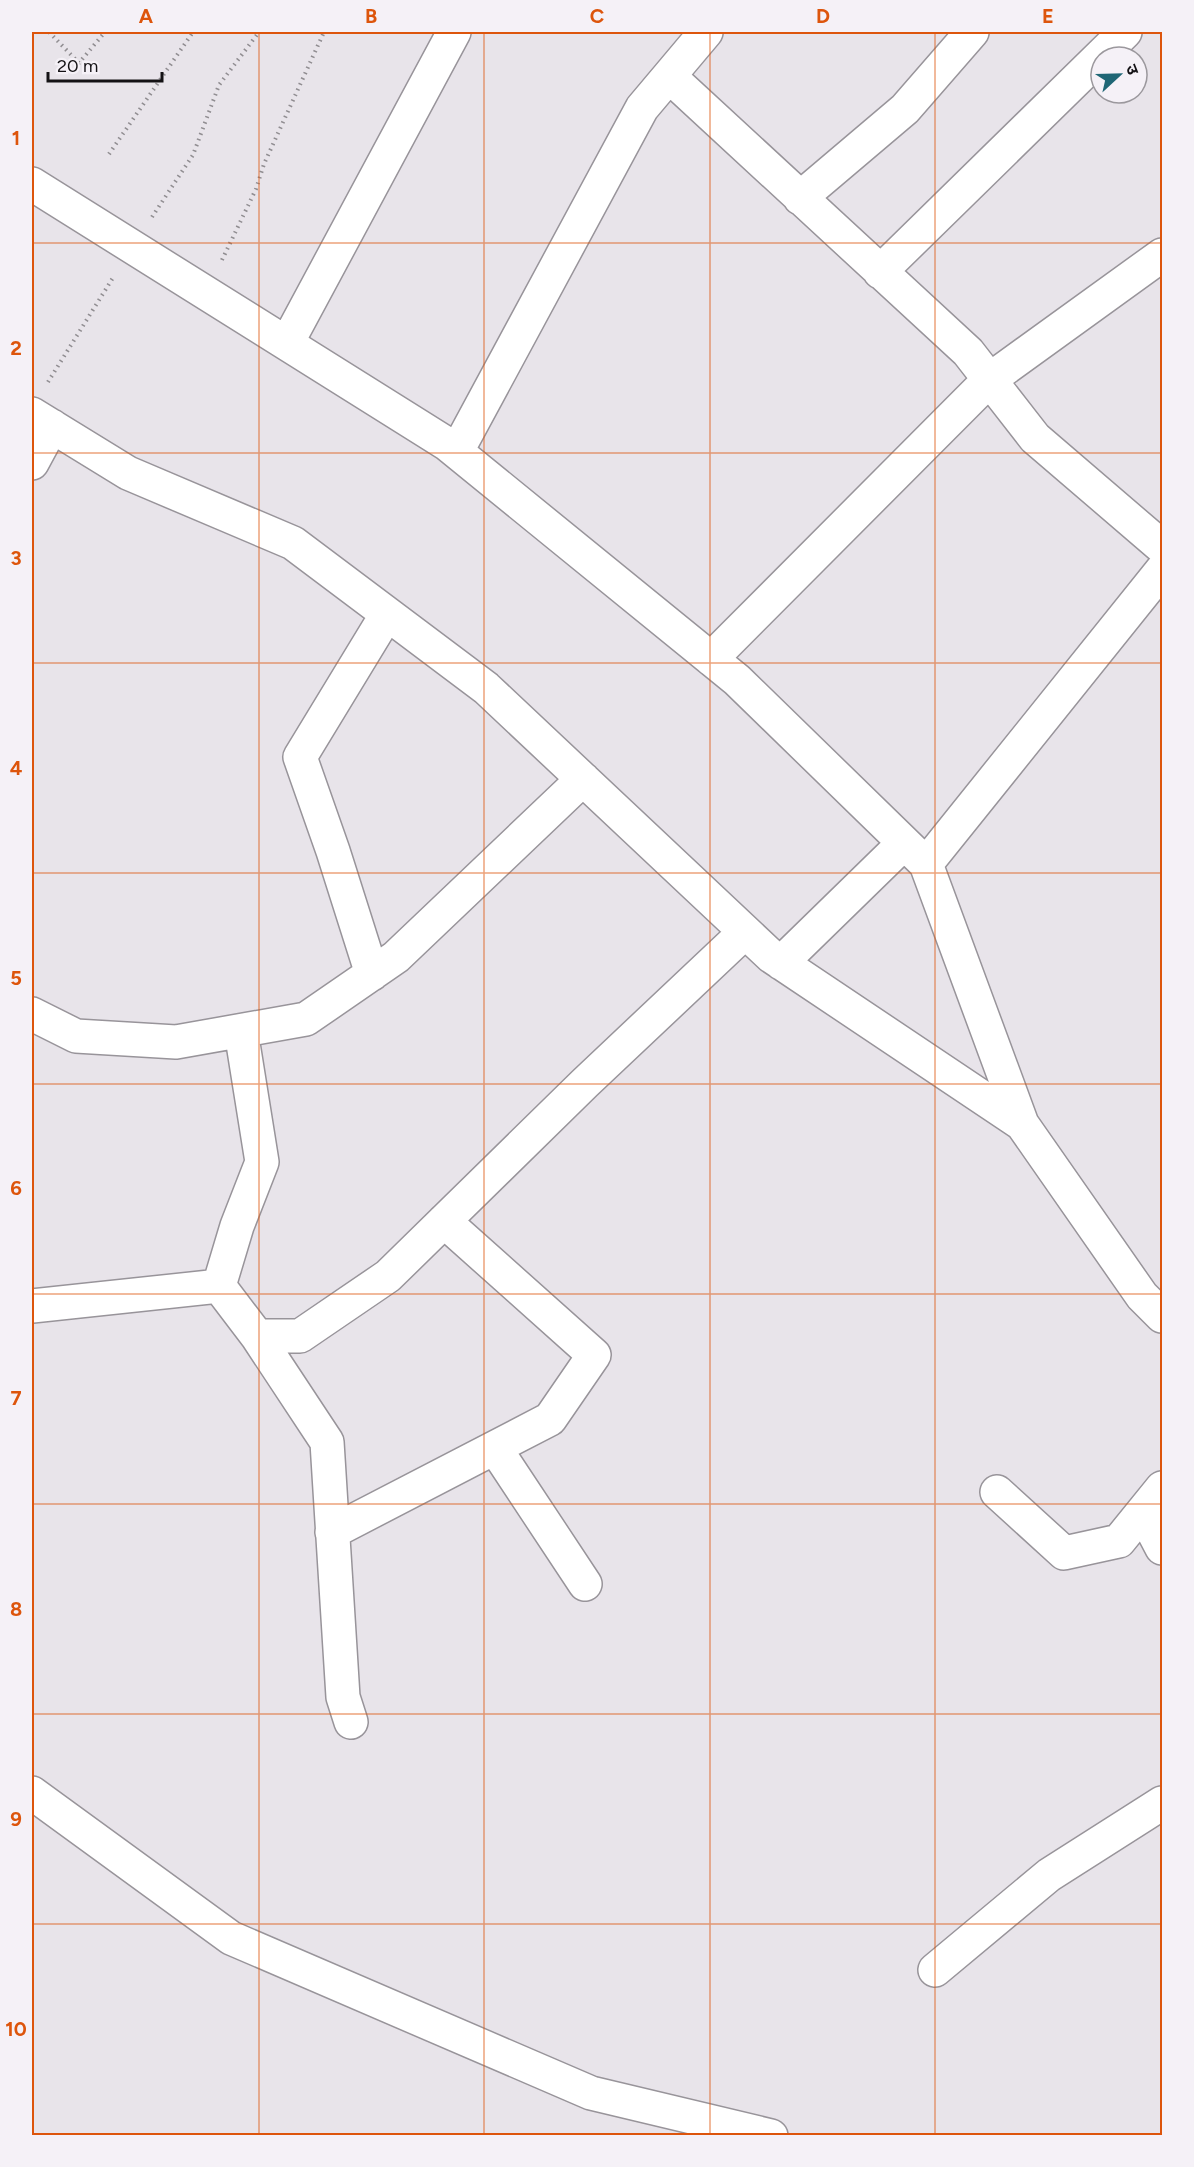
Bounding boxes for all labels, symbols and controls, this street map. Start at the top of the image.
text: A [139,4,154,28]
text: B [365,4,377,28]
text: C [590,4,604,28]
text: D [816,4,830,28]
text: E [1042,4,1054,28]
scale bar [48,45,162,83]
north arrow [1089,45,1149,105]
text: 20 m [57,55,98,77]
text: उ [1122,62,1143,78]
text: 1 [12,126,20,150]
text: 2 [10,336,22,360]
text: 3 [10,546,22,570]
text: 4 [10,756,23,780]
text: 5 [10,966,22,990]
text: 6 [10,1176,22,1200]
text: 7 [10,1386,22,1410]
text: 8 [10,1597,22,1621]
text: 9 [10,1807,22,1831]
text: 10 [5,2017,27,2041]

